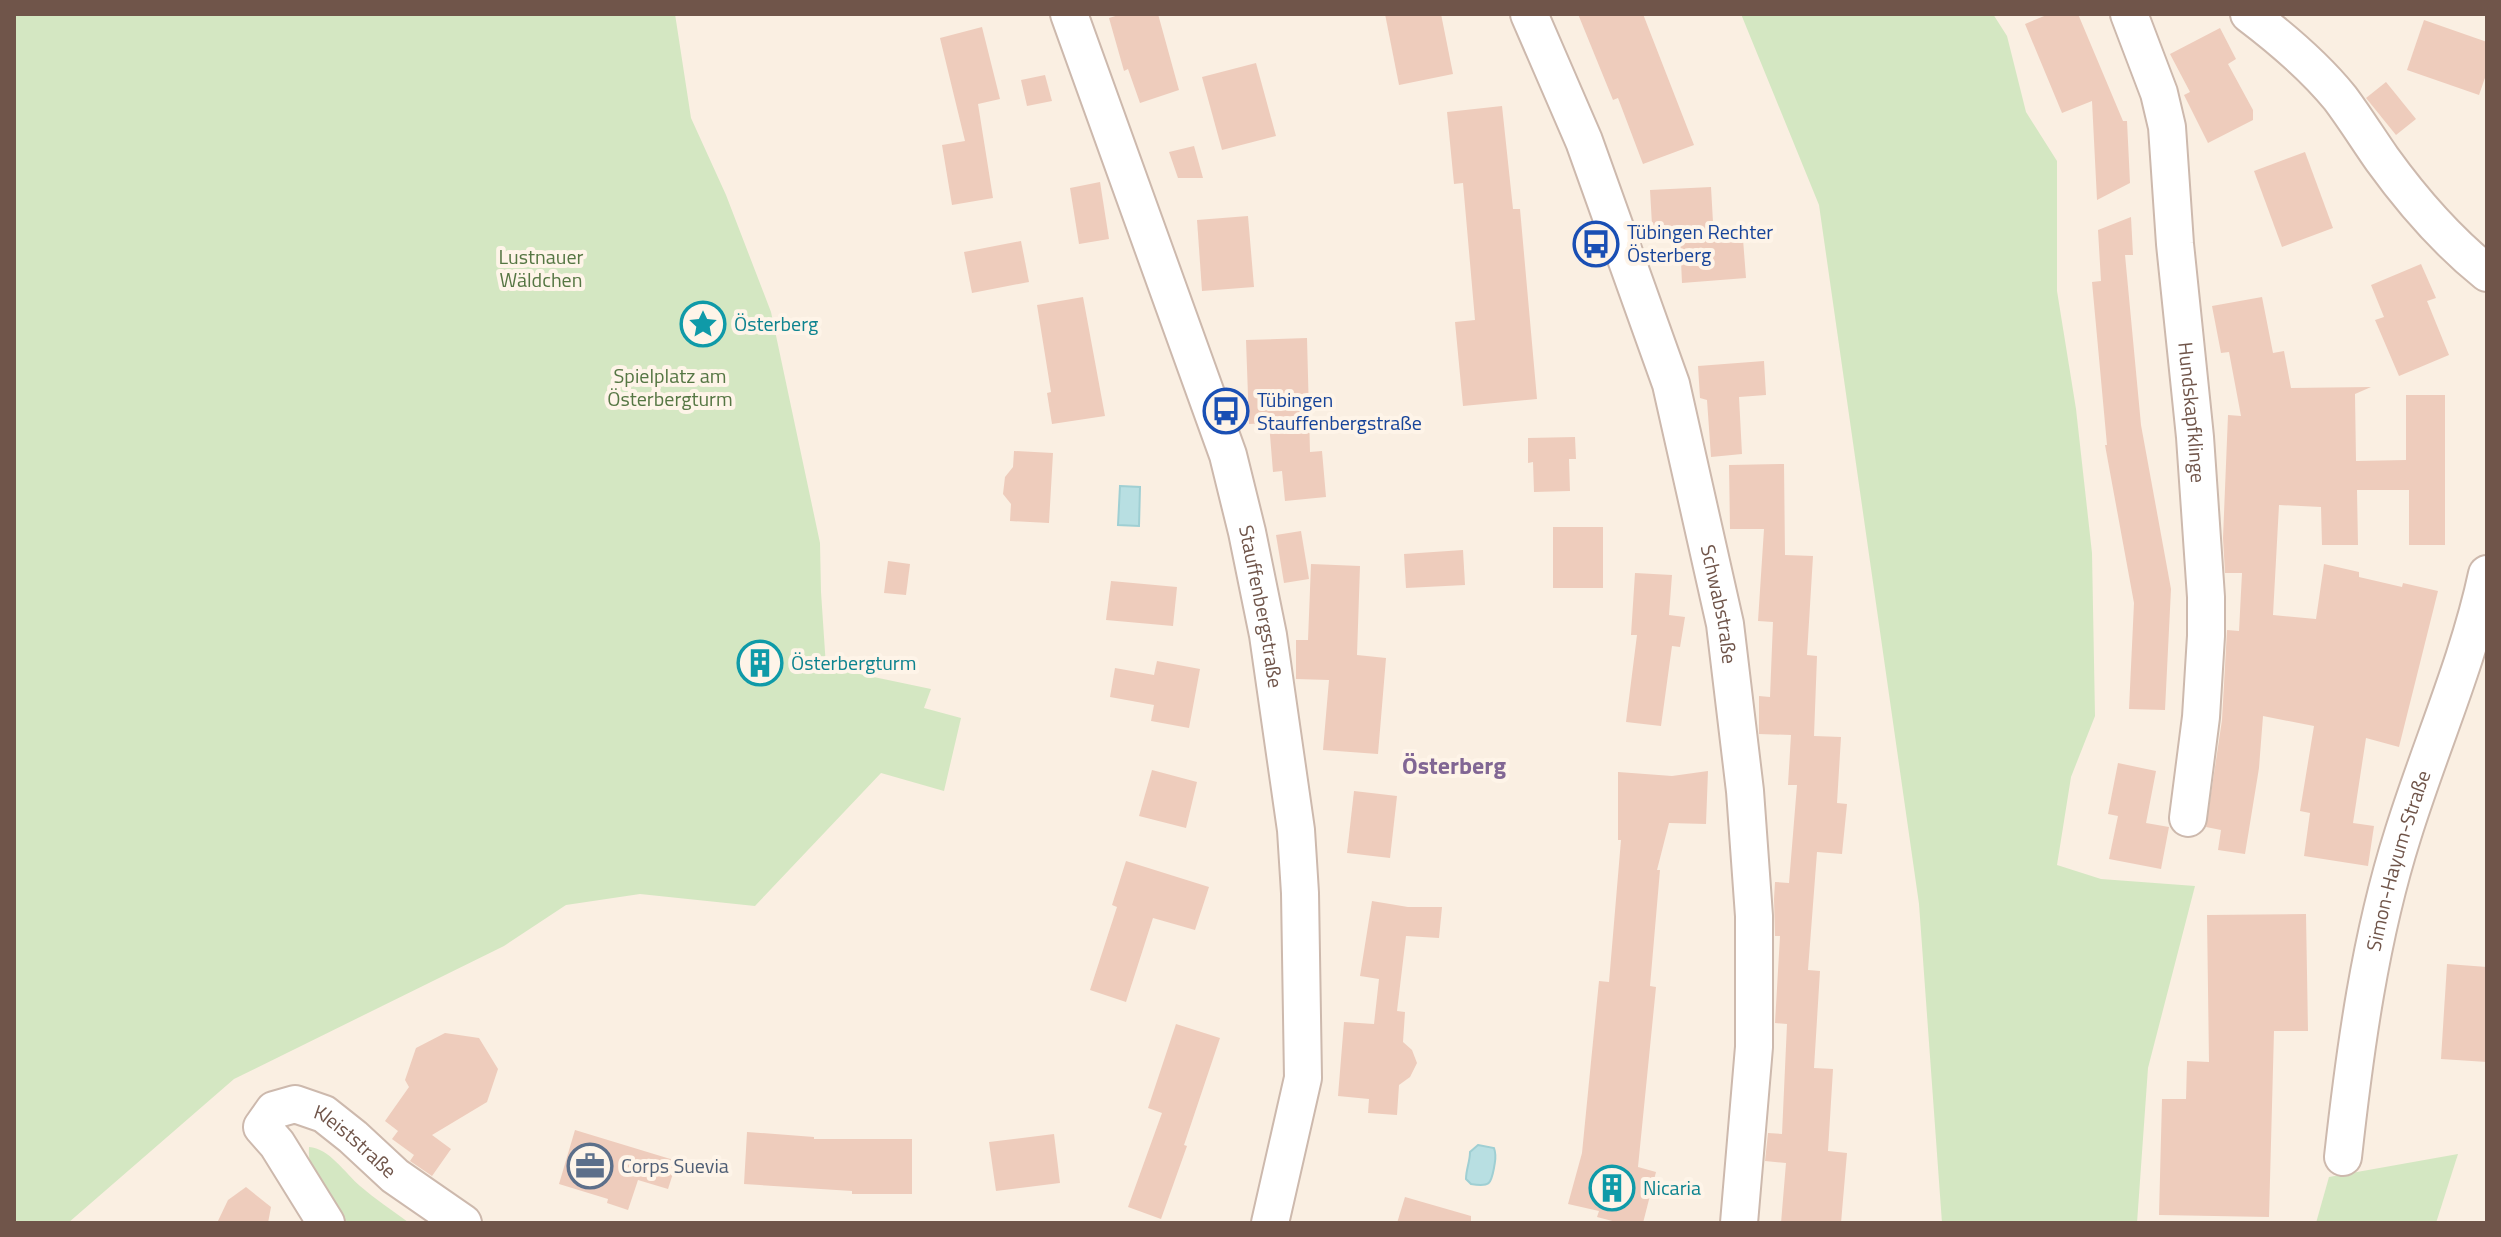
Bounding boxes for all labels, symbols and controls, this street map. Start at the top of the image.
place label: Tübingen Rechter Österberg [1627,216,1773,270]
bus stop icon: Tübingen Rechter Österberg [1572,220,1620,268]
park label: Lustnauer Wäldchen [499,241,583,295]
place icon: Österberg [679,300,727,348]
place label: Österberg [734,308,818,339]
street label: Hundskapfklinge [2170,340,2214,484]
park label: Spielplatz am Österbergturm [607,360,733,414]
place label: Tübingen Stauffenbergstraße [1257,384,1422,438]
bus stop icon: Tübingen Stauffenbergstraße [1202,387,1250,435]
street label: Stauffenbergstraße [1231,522,1291,690]
street label: Schwabstraße [1693,542,1746,665]
building icon: Österbergturm [736,639,784,687]
place label: Österbergturm [791,647,917,678]
district label: Österberg [1402,747,1506,783]
street label: Simon-Hayum-Straße [2358,766,2438,954]
street label: Kleiststraße [310,1096,404,1185]
office icon: Corps Suevia [566,1142,614,1190]
place label: Corps Suevia [621,1150,729,1181]
building icon: Nicaria [1588,1164,1636,1212]
place label: Nicaria [1643,1172,1701,1203]

